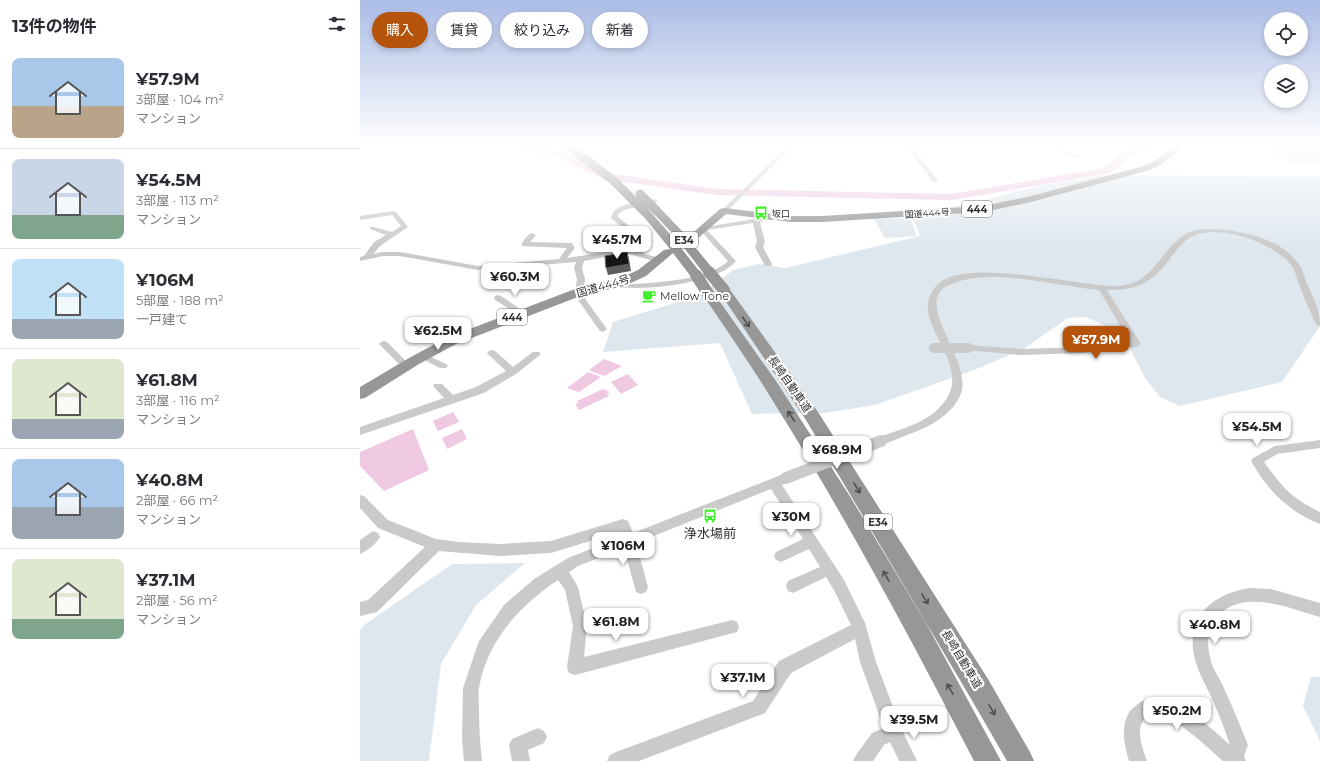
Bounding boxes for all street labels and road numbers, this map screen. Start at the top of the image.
road number: 444 [962,201,992,217]
street label: 国道444号 [904,206,950,220]
road number: E34 [670,232,698,248]
street label: 国道444号 [575,272,631,300]
road number: 444 [497,309,527,325]
street label: 長崎自動車道 [765,353,815,415]
road number: E34 [864,514,892,530]
street label: 長崎自動車道 [939,627,985,691]

